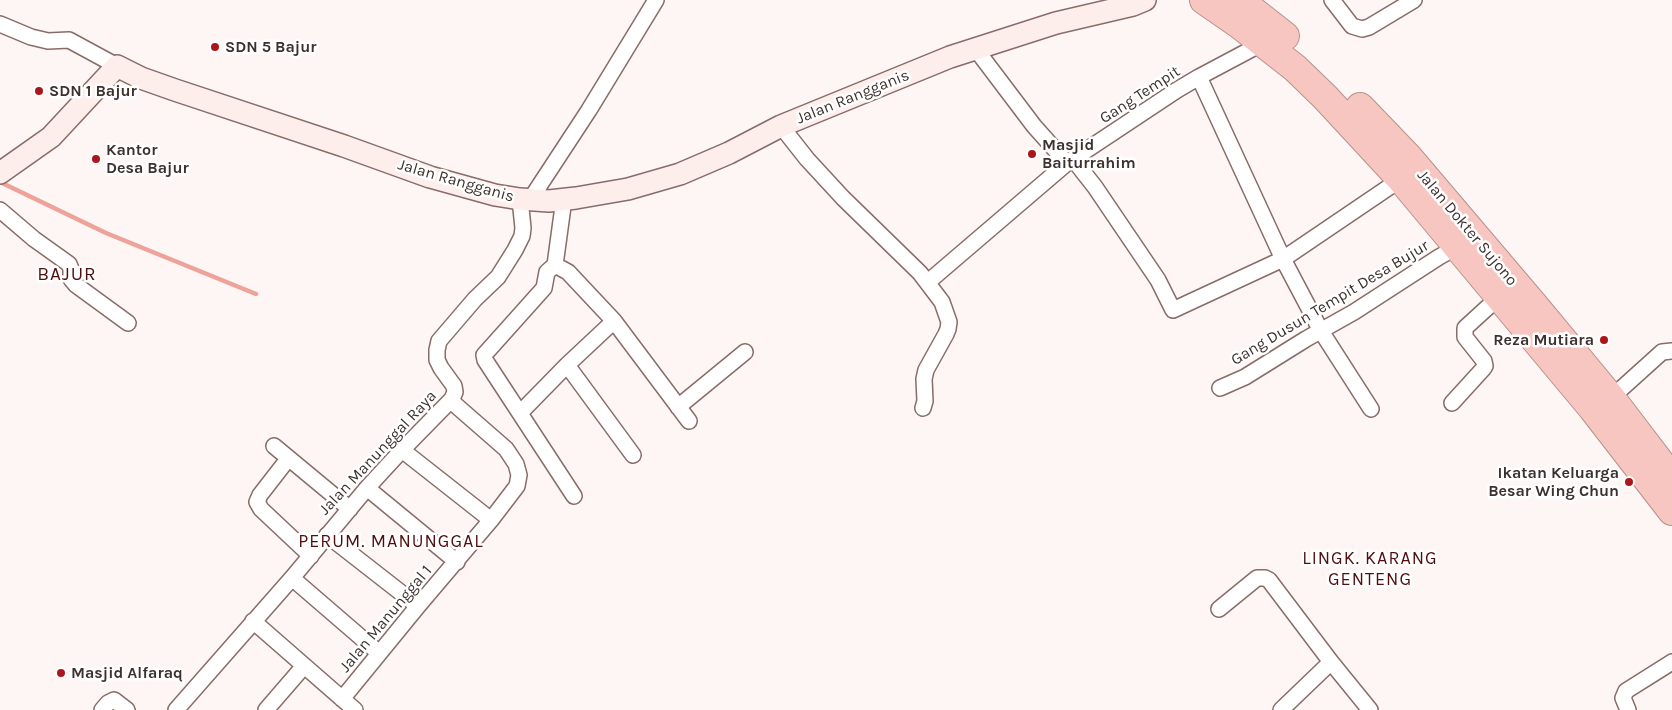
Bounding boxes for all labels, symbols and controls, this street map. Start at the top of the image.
place label: SDN 5 Bajur [225,37,316,57]
marker: SDN 5 Bajur [209,41,221,53]
street label: Gang Tempit [1096,62,1184,128]
street label: Jalan Rangganis [794,66,912,128]
place label: SDN 1 Bajur [49,81,137,101]
marker: SDN 1 Bajur [33,85,45,97]
place label: Masjid Baiturrahim [1042,135,1136,173]
place label: Kantor Desa Bajur [106,140,189,178]
marker: Masjid Baiturrahim [1026,148,1038,160]
marker: Kantor Desa Bajur [90,153,102,165]
street label: Jalan Rangganis [396,155,516,207]
street label: Jalan Dokter Sujono [1413,166,1521,290]
street label: Gang Dusun Tempit Desa Bujur [1228,236,1432,370]
district label: BAJUR [37,264,97,286]
place label: Reza Mutiara [1493,330,1594,350]
marker: Reza Mutiara [1598,334,1610,346]
street label: Jalan Manunggal Raya [315,387,441,519]
place label: Ikatan Keluarga Besar Wing Chun [1488,463,1619,501]
marker: Ikatan Keluarga Besar Wing Chun [1623,476,1635,488]
district label: PERUM. MANUNGGAL [296,531,486,553]
district label: LINGK. KARANG GENTENG [1301,548,1439,590]
street label: Jalan Manunggal 1 [336,562,436,676]
place label: Masjid Alfaraq [71,663,183,683]
marker: Masjid Alfaraq [55,667,67,679]

